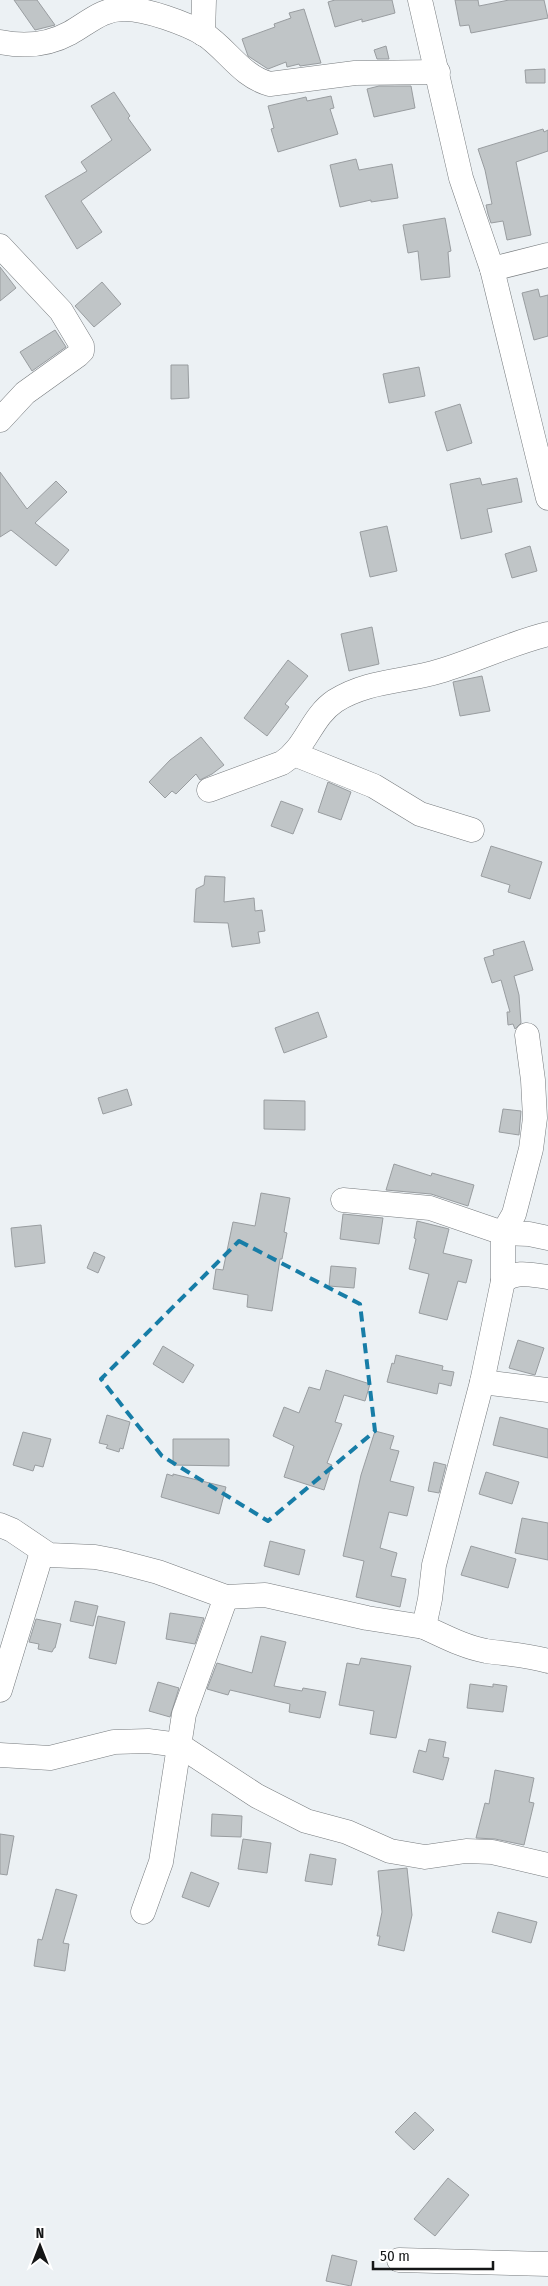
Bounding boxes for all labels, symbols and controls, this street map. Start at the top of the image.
north arrow [15,2221,65,2271]
text: N [36,2225,44,2242]
scale bar [373,2238,493,2270]
text: 50 m [380,2247,410,2265]

